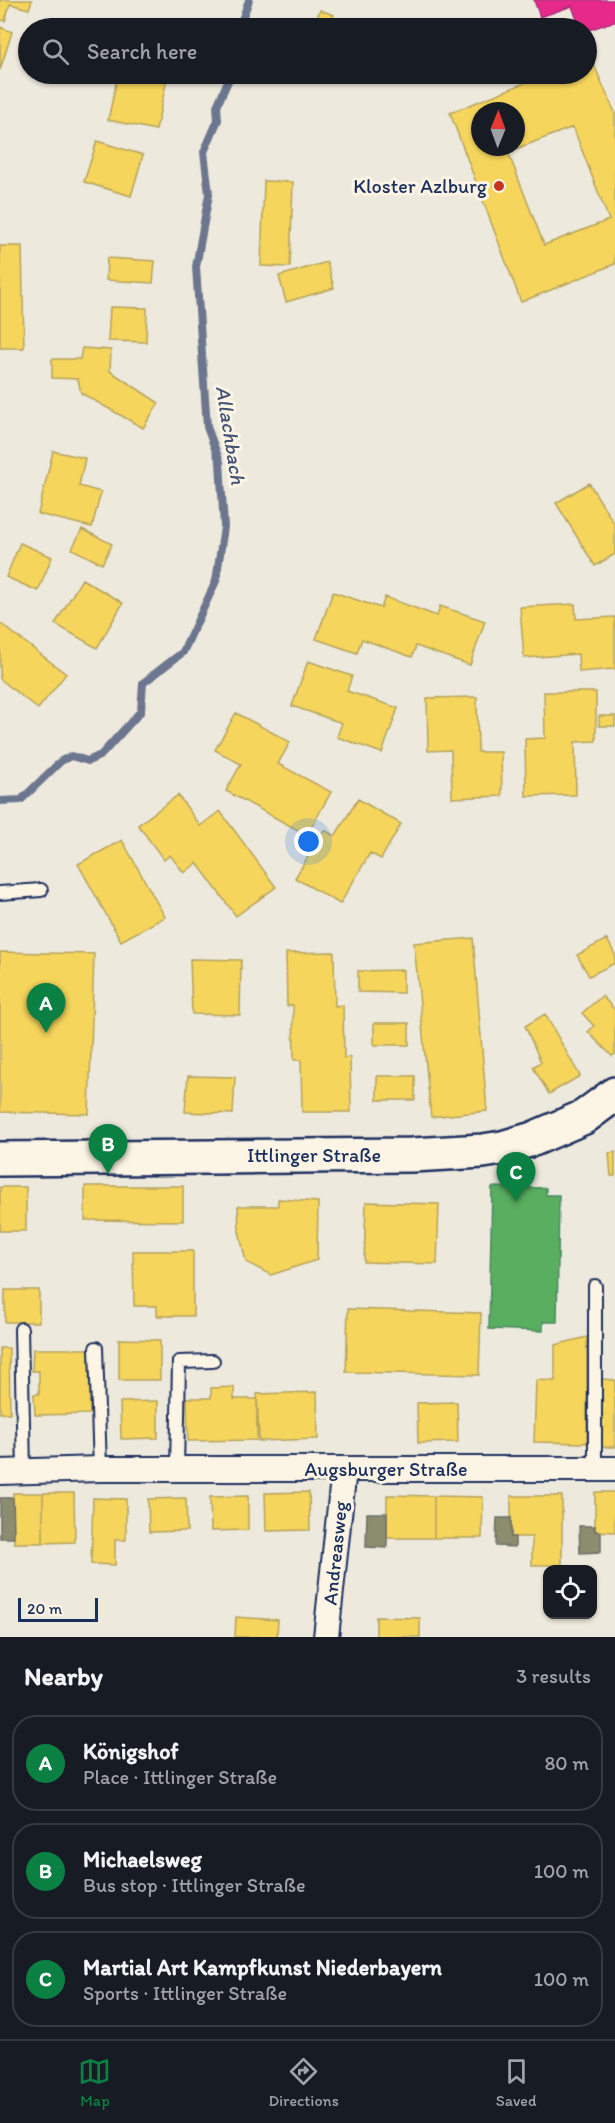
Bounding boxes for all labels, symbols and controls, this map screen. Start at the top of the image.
search box [18,18,597,84]
icon: search [39,35,72,68]
text: Search here [87,38,197,65]
north arrow [471,102,525,156]
place label: Kloster Azlburg [353,174,488,198]
marker: Kloster Azlburg [492,179,506,193]
water label: Allachbach [211,384,251,487]
your location [294,827,323,856]
pin: A [26,984,66,1033]
pin: B [88,1124,128,1174]
street label: Ittlinger Straße [247,1143,381,1167]
pin: C [496,1152,536,1202]
street label: Augsburger Straße [305,1457,467,1481]
street label: Andreasweg [318,1499,352,1606]
map controls [543,1565,597,1619]
button: locate [543,1565,597,1619]
scale bar [18,1595,98,1622]
text: 20 m [27,1599,62,1618]
text: Nearby [24,1660,103,1692]
text: 3 results [516,1664,591,1688]
text: Königshof [83,1738,179,1765]
text: A [39,1751,52,1775]
text: 80 m [544,1751,589,1775]
text: Place · Ittlinger Straße [83,1765,277,1789]
text: Michaelsweg [83,1846,202,1873]
text: B [39,1859,52,1883]
text: 100 m [534,1859,589,1883]
text: Bus stop · Ittlinger Straße [83,1873,306,1897]
text: Martial Art Kampfkunst Niederbayern [83,1954,442,1981]
text: C [39,1967,52,1991]
text: 100 m [534,1967,589,1991]
text: Sports · Ittlinger Straße [83,1981,287,2005]
tab: Map [78,2055,111,2110]
tab: Directions [268,2055,339,2110]
tab: Saved [496,2055,537,2110]

